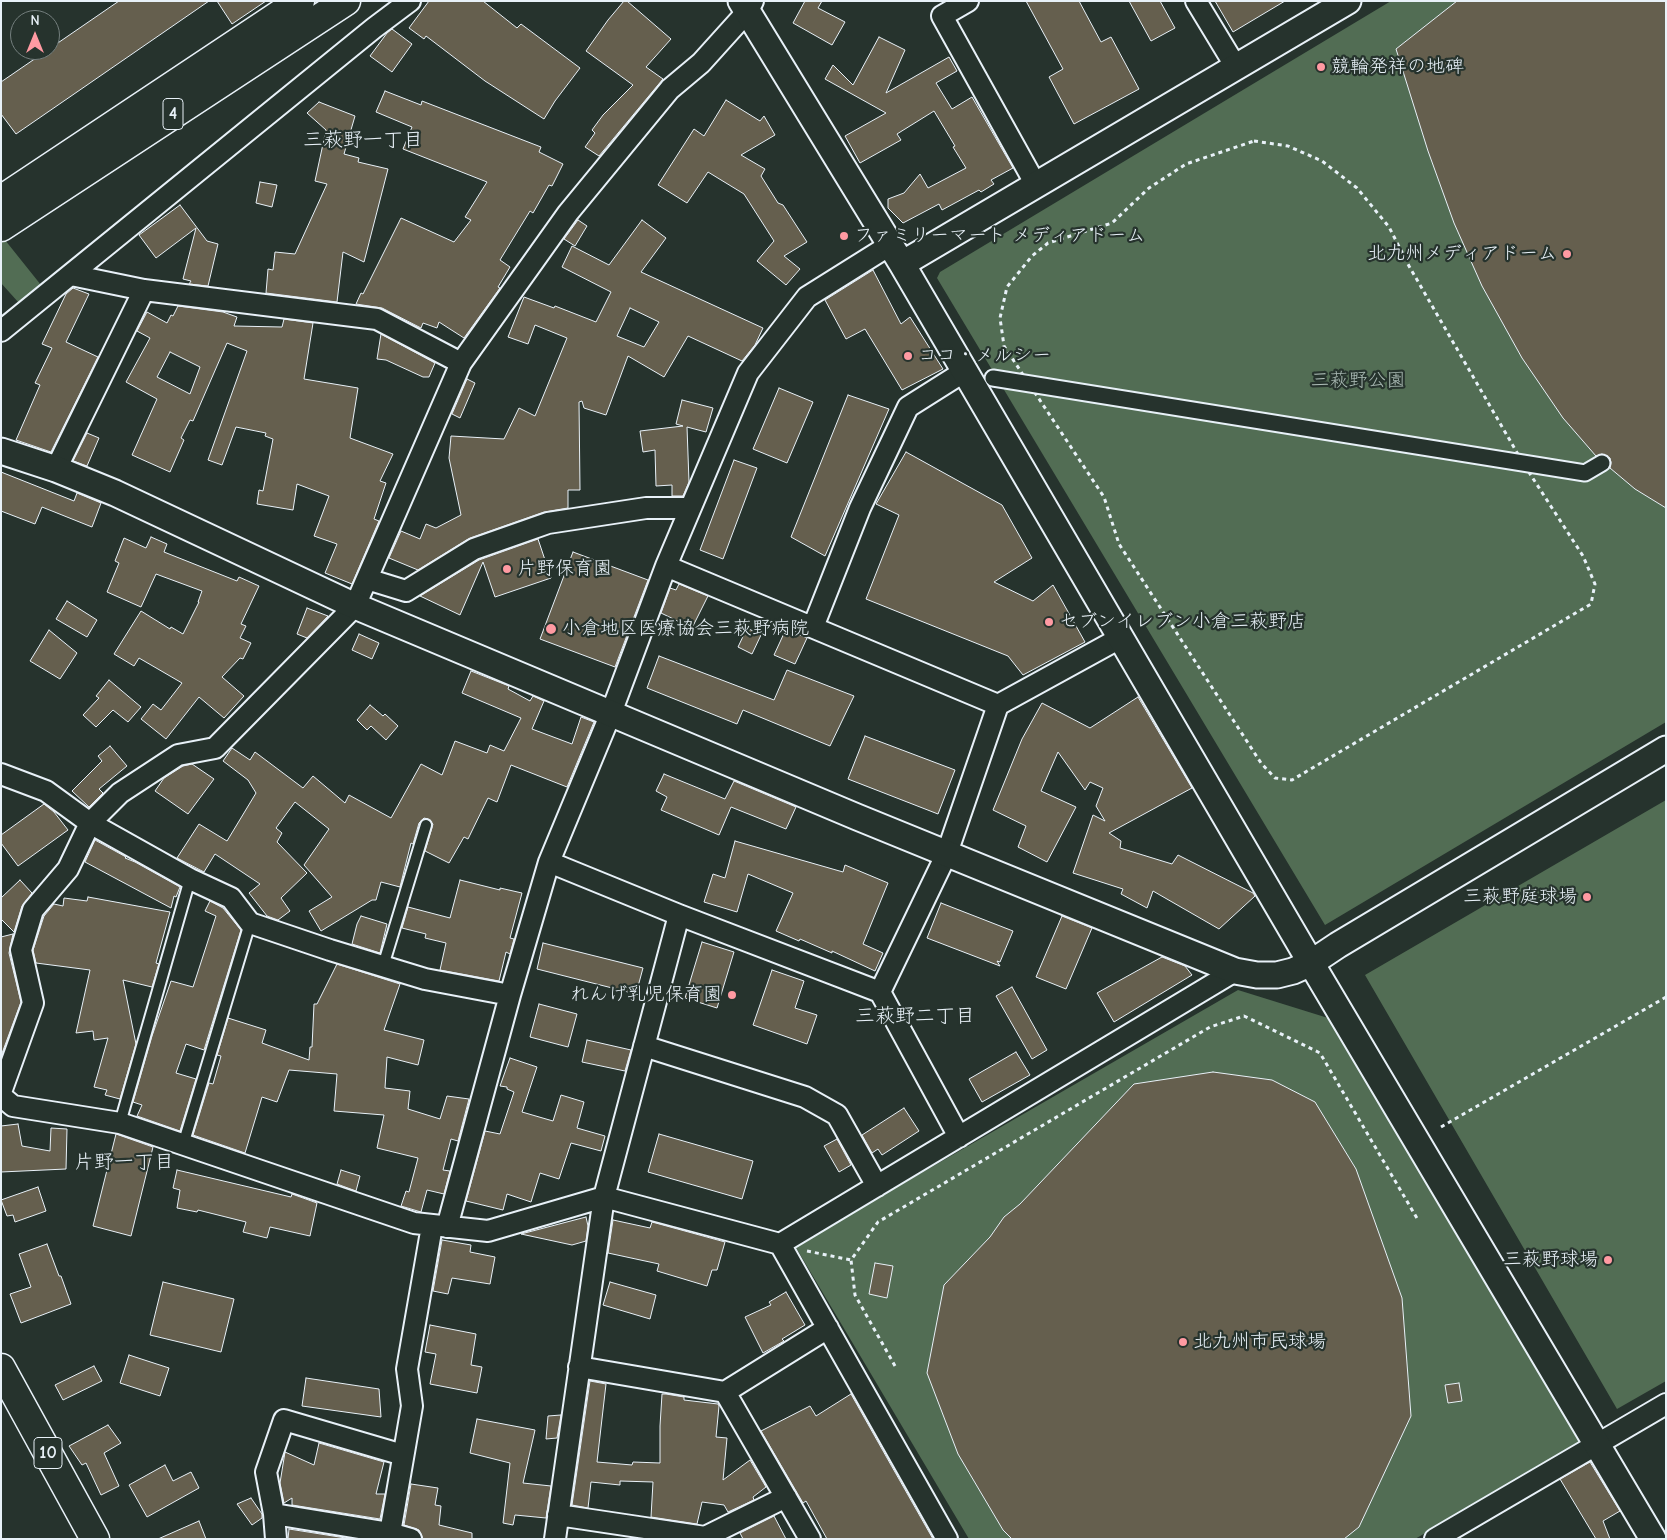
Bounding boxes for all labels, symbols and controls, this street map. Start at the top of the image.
north arrow [10,10,60,60]
text: N [30,12,40,29]
place label: 競輪発祥の地碑 [1331,56,1464,78]
marker: 競輪発祥の地碑 [1315,61,1327,73]
road number: 4 [163,98,183,130]
district label: 三萩野一丁目 [303,128,423,152]
place label: ファミリーマート メディアドーム [854,225,1145,247]
marker: ファミリーマート メディアドーム [838,230,850,242]
place label: 北九州メディアドーム [1367,243,1557,265]
marker: 北九州メディアドーム [1561,248,1573,260]
place label: ココ・メルシー [918,345,1051,367]
marker: ココ・メルシー [902,350,914,362]
park label: 三萩野公園 [1311,370,1405,392]
place label: 片野保育園 [517,558,612,580]
marker: 片野保育園 [501,563,513,575]
place label: セブンイレブン小倉三萩野店 [1059,611,1306,633]
marker: セブンイレブン小倉三萩野店 [1043,616,1055,628]
place label: 小倉地区医療協会三萩野病院 [562,618,809,640]
marker: 小倉地区医療協会三萩野病院 [544,622,558,636]
place label: 三萩野庭球場 [1463,886,1577,908]
marker: 三萩野庭球場 [1581,891,1593,903]
place label: れんげ乳児保育園 [570,984,722,1006]
marker: れんげ乳児保育園 [726,989,738,1001]
district label: 三萩野二丁目 [855,1004,975,1028]
district label: 片野一丁目 [74,1150,174,1174]
place label: 三萩野球場 [1503,1249,1598,1271]
marker: 三萩野球場 [1602,1254,1614,1266]
place label: 北九州市民球場 [1193,1331,1326,1353]
marker: 北九州市民球場 [1177,1336,1189,1348]
road number: 10 [34,1438,62,1469]

